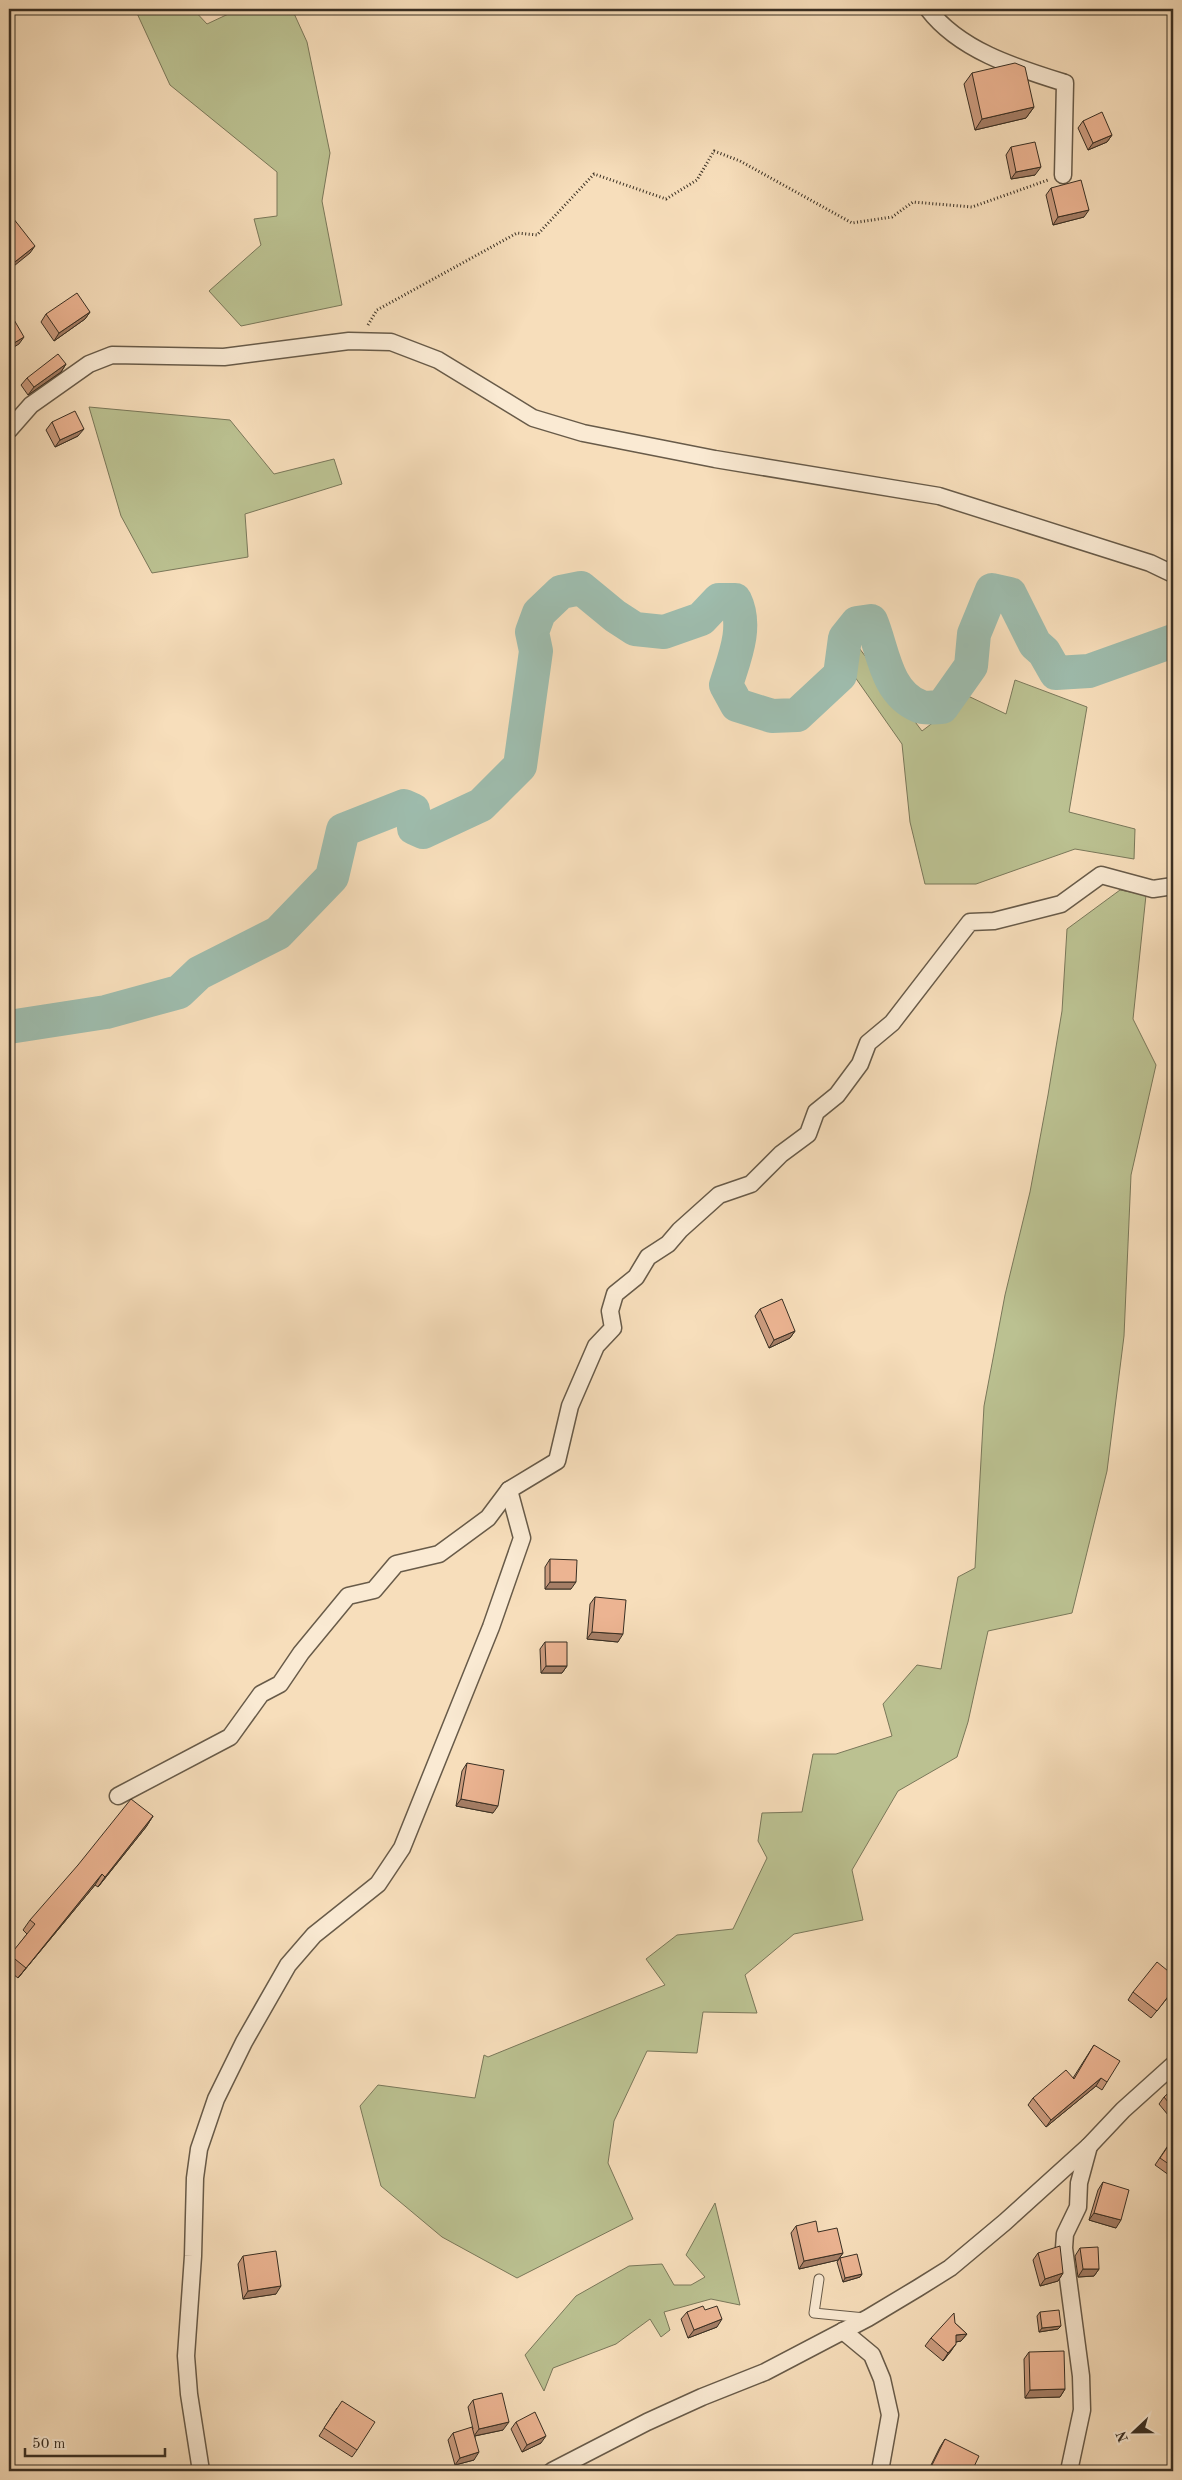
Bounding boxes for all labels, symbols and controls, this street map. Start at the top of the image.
north arrow [1110,2408,1160,2458]
scale bar [25,2425,165,2457]
text: N [1114,2429,1131,2444]
text: 50 m [32,2437,66,2452]

